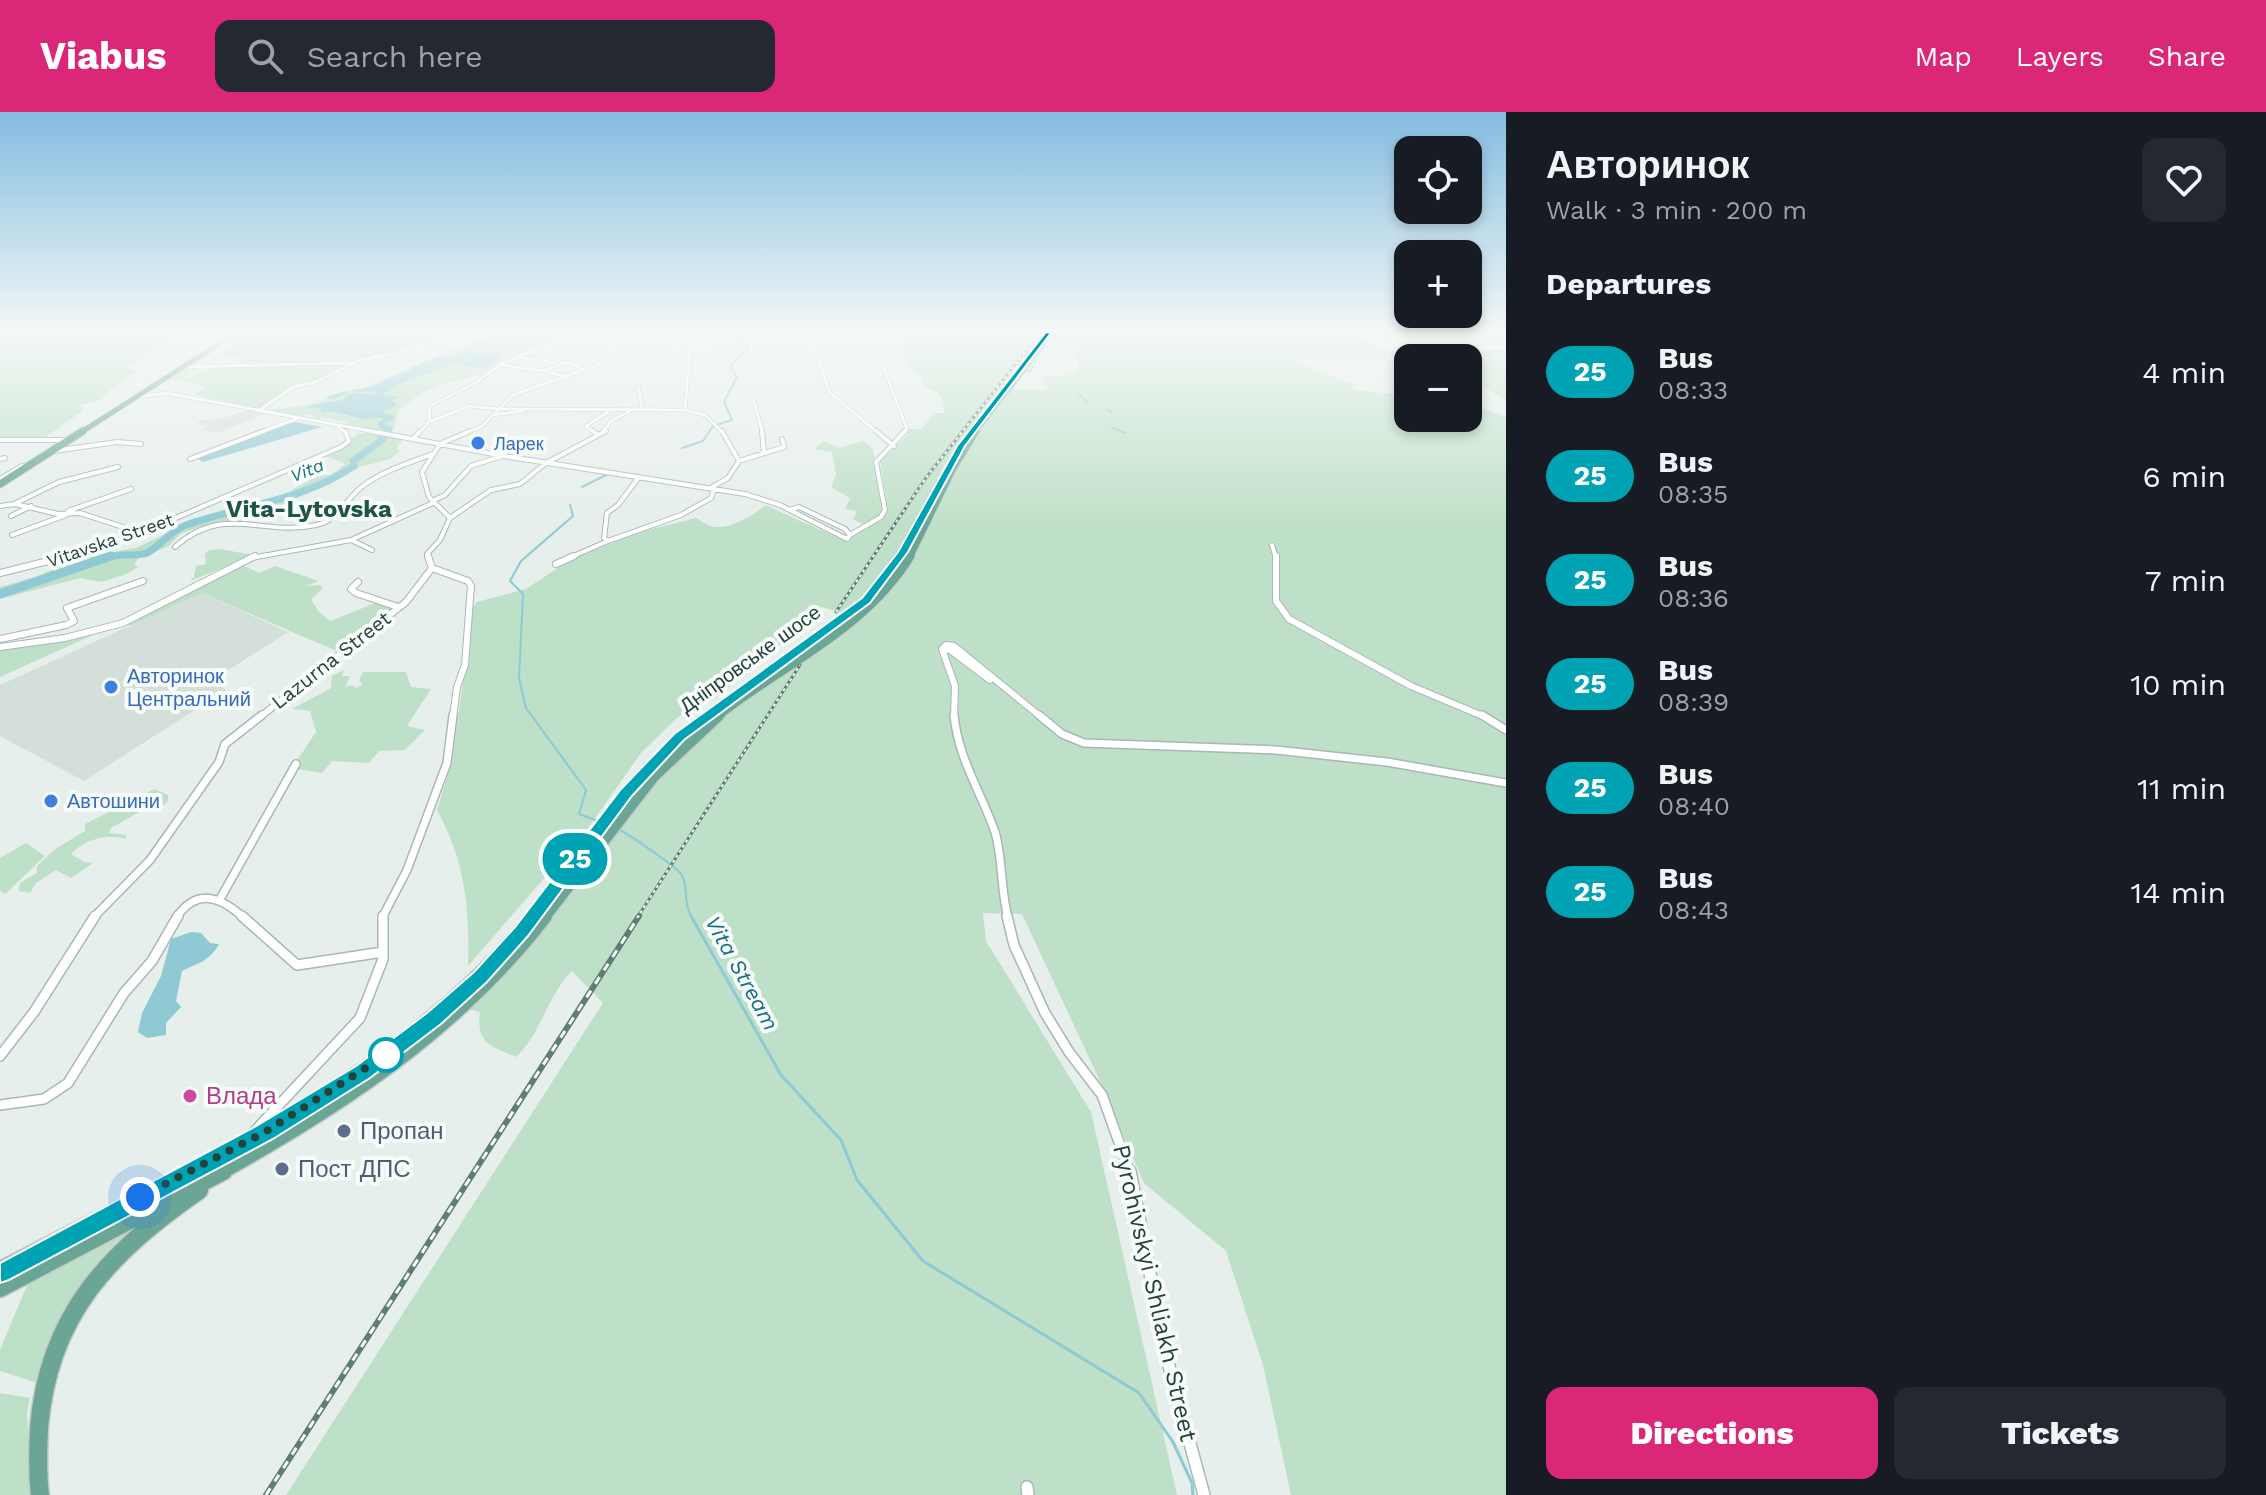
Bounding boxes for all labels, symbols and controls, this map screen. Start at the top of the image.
search box [215,20,775,92]
text: Viabus [40,34,167,78]
icon: search [243,34,287,78]
text: Search here [307,39,482,74]
text: Map [1915,40,1972,73]
text: Layers [2016,40,2104,73]
text: Share [2148,40,2226,73]
map controls [1394,136,1482,432]
button: locate [1394,136,1482,224]
button: heart [2142,138,2226,222]
text: Авторинок [1546,143,1749,187]
text: Walk · 3 min · 200 m [1546,195,1807,225]
button: + [1394,240,1482,328]
text: Departures [1546,266,1711,301]
text: Bus [1658,340,1713,375]
button: − [1394,344,1482,432]
text: 25 [1573,355,1607,388]
text: 4 min [2142,355,2226,390]
text: 08:33 [1658,375,1728,405]
place label: Ларек [494,433,544,454]
marker: Ларек [469,434,487,452]
text: Bus [1658,444,1713,479]
water label: Vita [287,454,327,486]
text: 25 [1573,459,1607,492]
text: 6 min [2142,459,2226,494]
text: 08:35 [1658,479,1728,509]
district label: Vita-Lytovska [226,495,392,523]
street label: Vitavska Street [44,508,177,572]
text: Bus [1658,548,1713,583]
text: 25 [1573,563,1607,596]
text: 7 min [2145,563,2226,598]
text: 08:36 [1658,583,1729,613]
street label: Дніпровське шосе [675,600,825,718]
street label: Lazurna Street [267,606,396,714]
text: Bus [1658,652,1713,687]
place label: Авторинок Центральний [127,664,251,711]
text: 25 [1573,667,1607,700]
text: 10 min [2130,667,2226,702]
marker: Авторинок Центральний [102,678,120,696]
text: 08:39 [1658,687,1729,717]
text: Bus [1658,756,1713,791]
text: 25 [1573,771,1607,804]
text: 11 min [2137,771,2226,806]
place label: Автошини [67,789,160,813]
text: 08:40 [1658,791,1730,821]
marker: Автошини [42,792,60,810]
line badge: 25 [539,833,611,885]
text: 25 [558,842,592,875]
text: Bus [1658,860,1713,895]
text: 25 [1573,875,1607,908]
text: 14 min [2131,875,2226,910]
text: 08:43 [1658,895,1729,925]
water label: Vita Stream [700,911,784,1035]
unlabelled marker [369,1038,403,1072]
place label: Влада [206,1082,277,1110]
marker: Влада [181,1087,199,1105]
place label: Пропан [360,1117,444,1145]
marker: Пропан [335,1122,353,1140]
street label: Pyrohivskyi Shliakh Street [1107,1142,1203,1444]
place label: Пост ДПС [298,1155,411,1183]
marker: Пост ДПС [273,1160,291,1178]
your location [120,1177,160,1217]
button: Directions [1546,1387,1878,1479]
button: Tickets [1894,1387,2226,1479]

